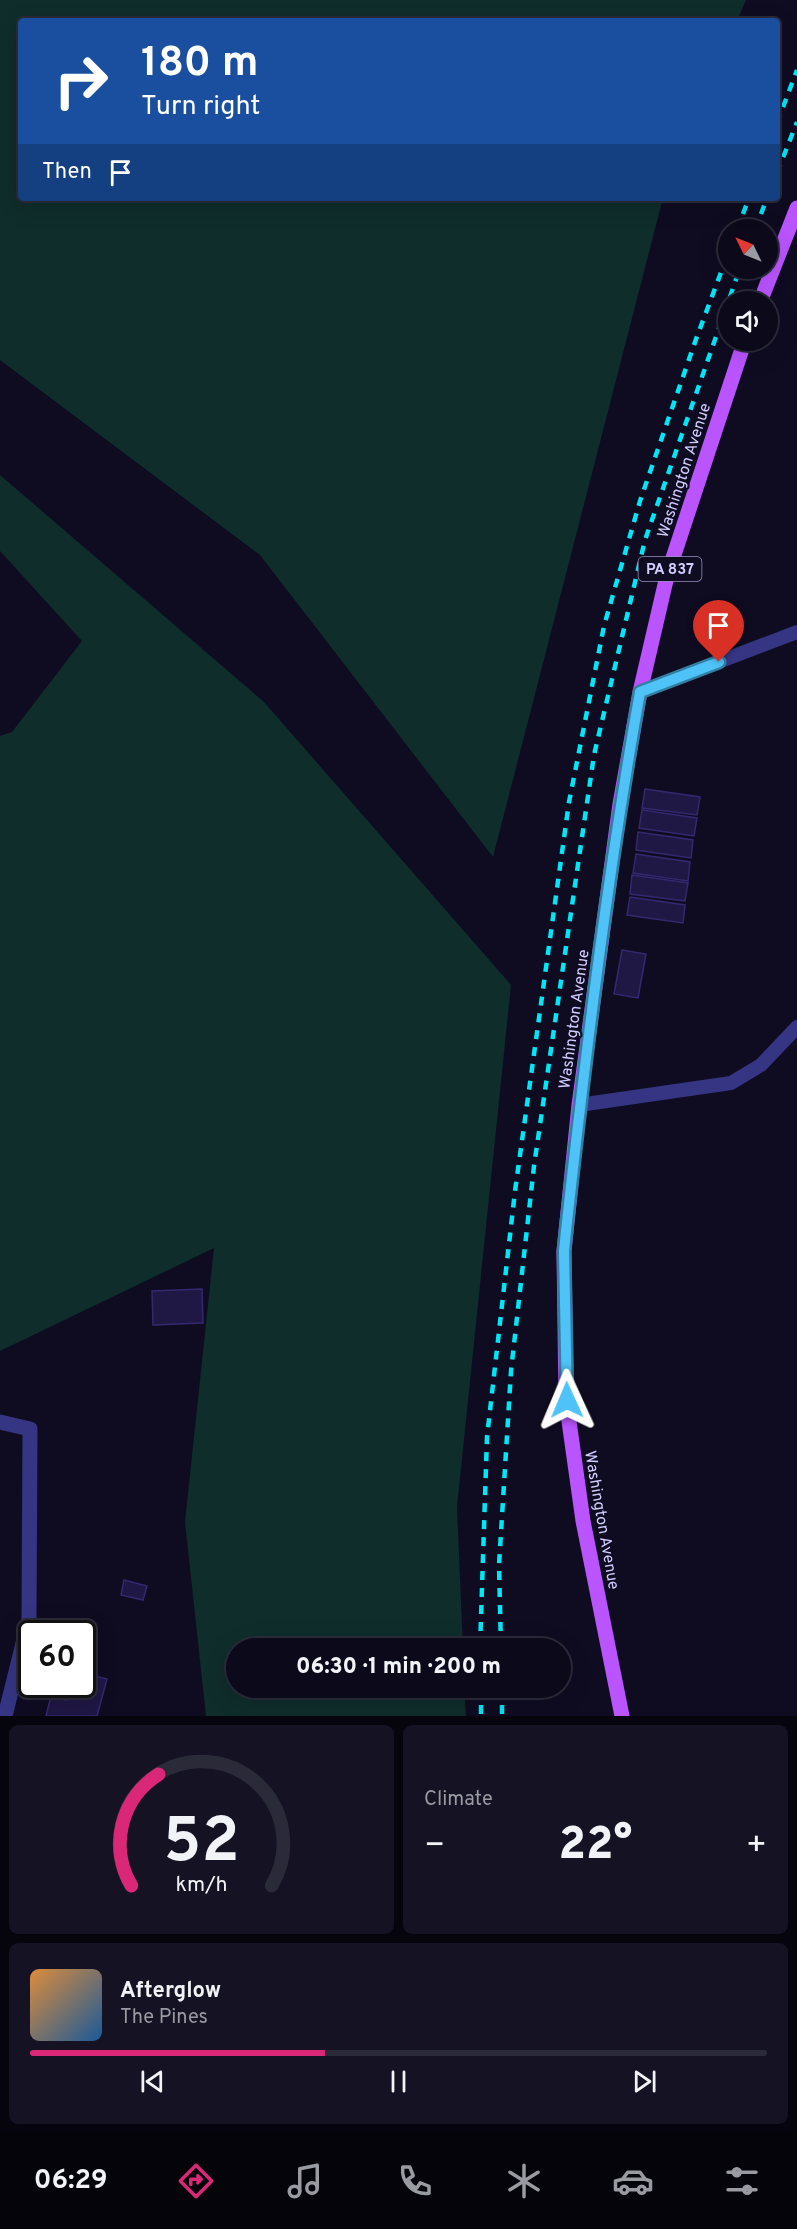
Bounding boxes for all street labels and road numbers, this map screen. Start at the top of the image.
street label: Washington Avenue [654,401,716,541]
road number: PA 837 [638,557,702,581]
street label: Washington Avenue [555,948,595,1090]
street label: Washington Avenue [579,1449,623,1591]

